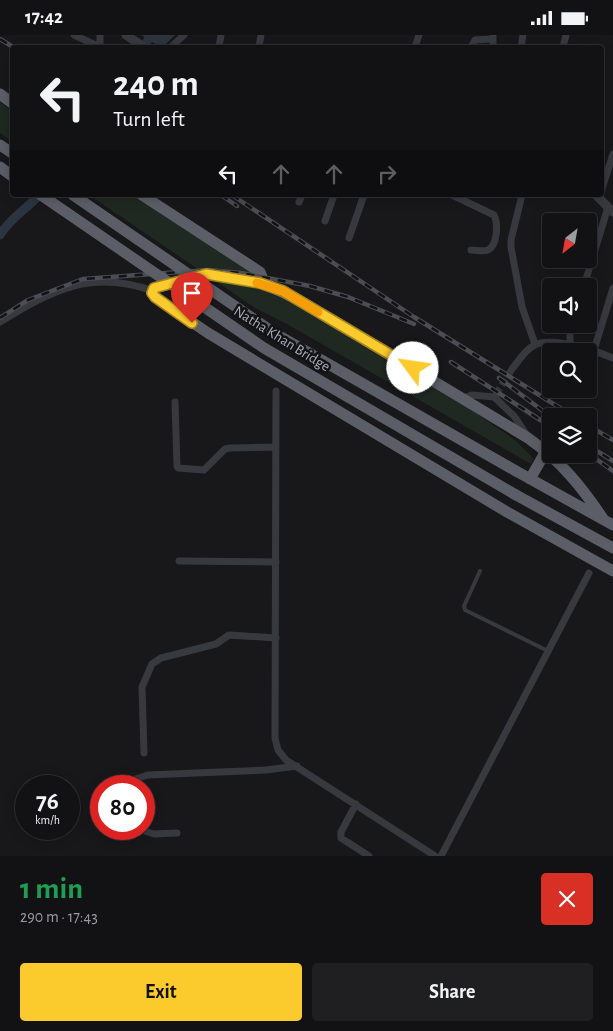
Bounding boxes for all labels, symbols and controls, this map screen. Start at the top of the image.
text: 17:42 [25,8,63,27]
icon: left [30,65,95,130]
text: 240 m [113,67,199,102]
text: Turn left [113,108,185,130]
icon: left [214,160,242,188]
icon: ahead [267,160,295,188]
icon: ahead [320,160,348,188]
icon: right [373,160,401,188]
north arrow [542,213,598,267]
map controls [542,213,597,463]
pin [171,272,213,323]
button: sound [542,278,597,333]
icon: arrive [178,279,206,307]
street label: Natha Khan Bridge [231,303,333,375]
position arrow [386,341,438,393]
button: search [542,343,597,398]
button: layers [542,408,597,463]
speed limit sign: 80 [90,775,155,840]
text: 76 [36,789,59,814]
text: km/h [35,814,60,826]
button: close [541,873,593,925]
text: 1 min [20,874,83,904]
text: 290 m · 17:43 [20,909,98,925]
button: Exit [20,963,302,1021]
button: Share [312,963,593,1021]

